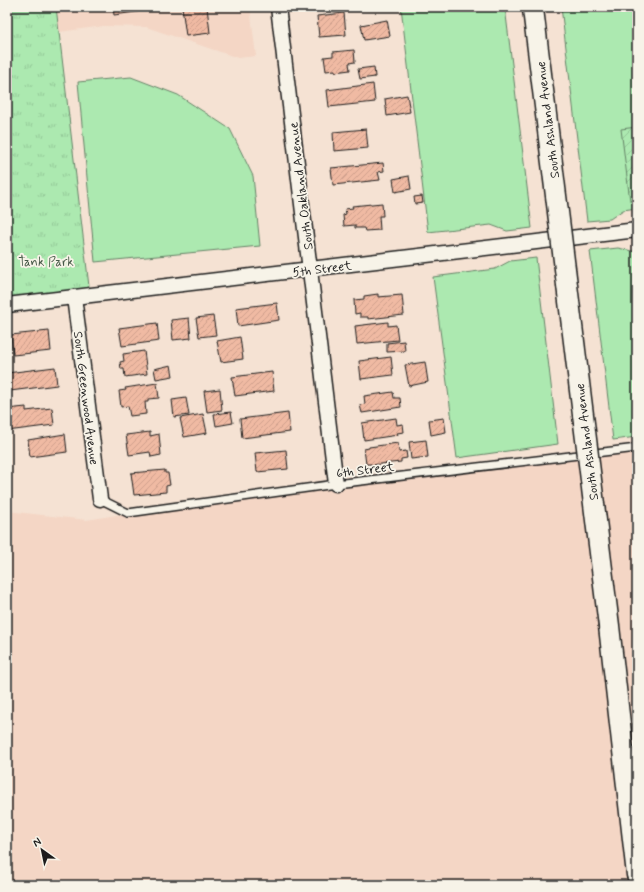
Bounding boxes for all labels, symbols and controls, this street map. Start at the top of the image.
street label: South Ashland Avenue [533,60,564,179]
street label: South Oakland Avenue [285,121,318,251]
park label: Tank Park [18,254,74,271]
street label: 5th Street [292,257,353,282]
street label: South Greenwood Avenue [69,330,102,466]
street label: South Ashland Avenue [572,382,603,501]
street label: 6th Street [335,458,396,482]
north arrow [22,830,62,870]
text: N [30,835,44,850]

